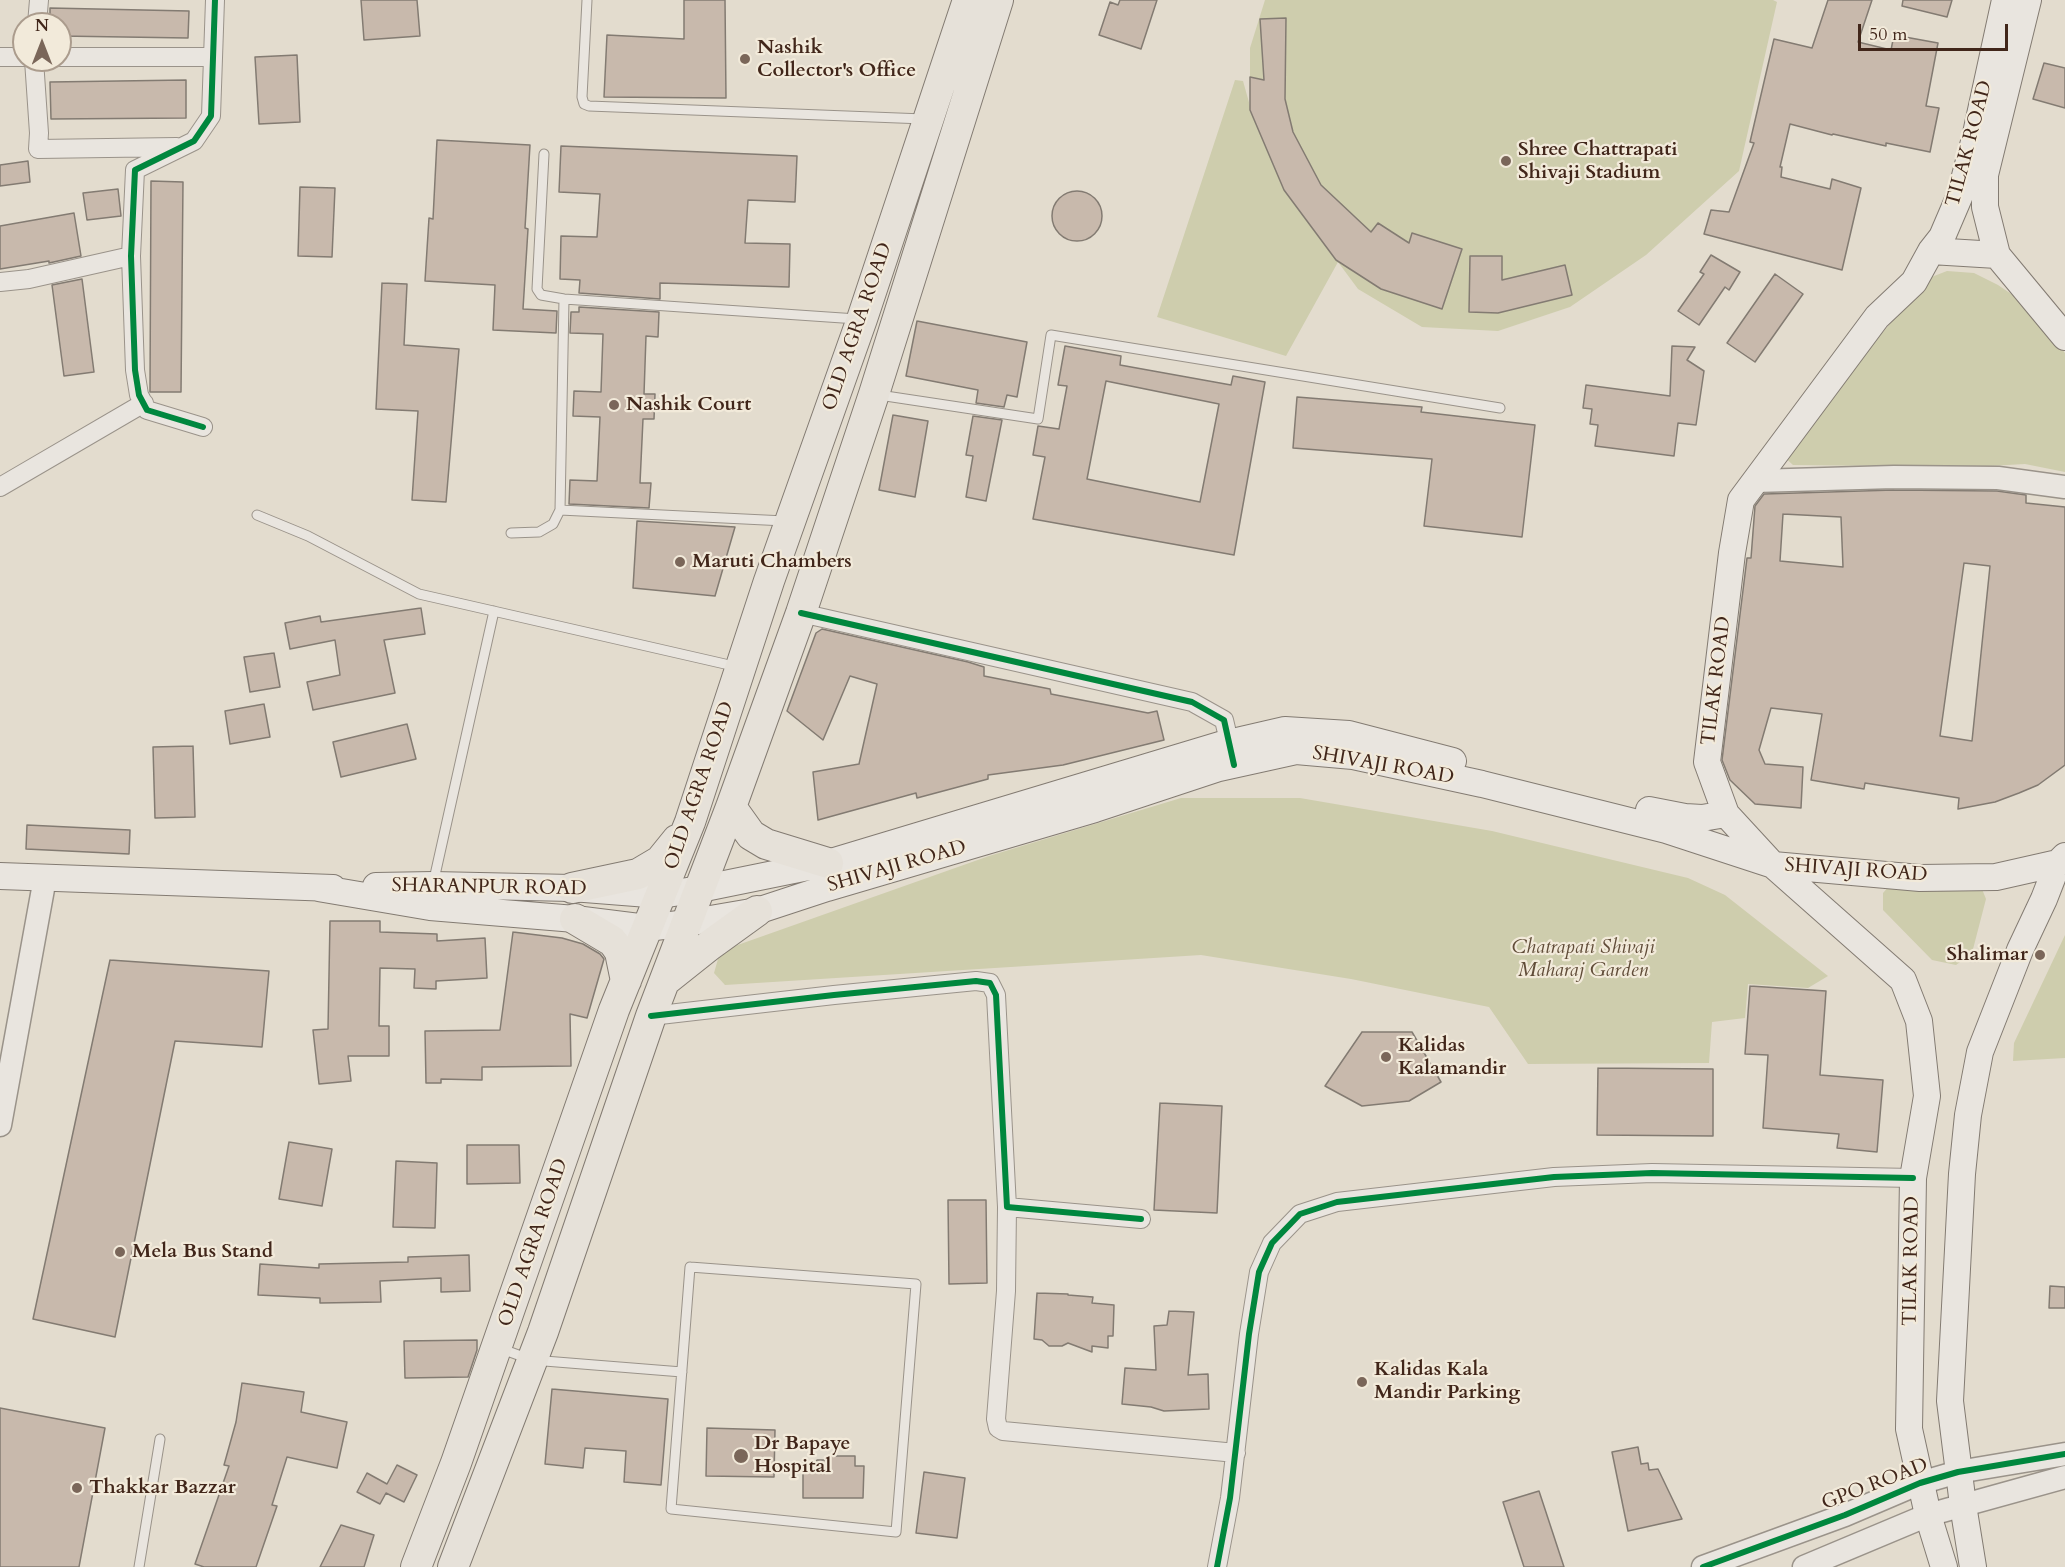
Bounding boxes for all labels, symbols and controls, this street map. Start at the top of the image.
north arrow [12,12,72,72]
scale bar [1861,12,2011,50]
text: N [35,15,49,37]
text: 50 m [1869,22,1908,47]
place label: Nashik Collector's Office [757,36,916,83]
marker: Nashik Collector's Office [738,52,752,66]
street label: TILAK ROAD [1942,78,1998,210]
place label: Shree Chattrapati Shivaji Stadium [1518,138,1678,185]
marker: Shree Chattrapati Shivaji Stadium [1499,154,1513,168]
street label: OLD AGRA ROAD [818,240,898,414]
place label: Nashik Court [626,393,751,417]
marker: Nashik Court [607,398,621,412]
place label: Maruti Chambers [692,550,852,574]
marker: Maruti Chambers [673,555,687,569]
street label: TILAK ROAD [1697,615,1737,747]
street label: OLD AGRA ROAD [660,699,740,873]
street label: SHIVAJI ROAD [1310,742,1456,790]
street label: SHIVAJI ROAD [825,836,969,898]
street label: SHIVAJI ROAD [1784,854,1928,888]
street label: SHARANPUR ROAD [391,874,587,902]
park label: Chatrapati Shivaji Maharaj Garden [1511,936,1655,983]
place label: Shalimar [1946,943,2028,967]
marker: Shalimar [2033,948,2047,962]
place label: Kalidas Kalamandir [1398,1034,1506,1081]
marker: Kalidas Kalamandir [1379,1050,1393,1064]
street label: OLD AGRA ROAD [494,1156,574,1330]
street label: TILAK ROAD [1899,1196,1925,1326]
place label: Mela Bus Stand [132,1240,273,1264]
marker: Mela Bus Stand [113,1245,127,1259]
place label: Kalidas Kala Mandir Parking [1374,1358,1520,1405]
marker: Kalidas Kala Mandir Parking [1355,1375,1369,1389]
place label: Dr Bapaye Hospital [754,1432,850,1479]
marker: Dr Bapaye Hospital [732,1447,750,1465]
street label: GPO ROAD [1818,1454,1932,1516]
place label: Thakkar Bazzar [89,1476,236,1500]
marker: Thakkar Bazzar [70,1481,84,1495]

